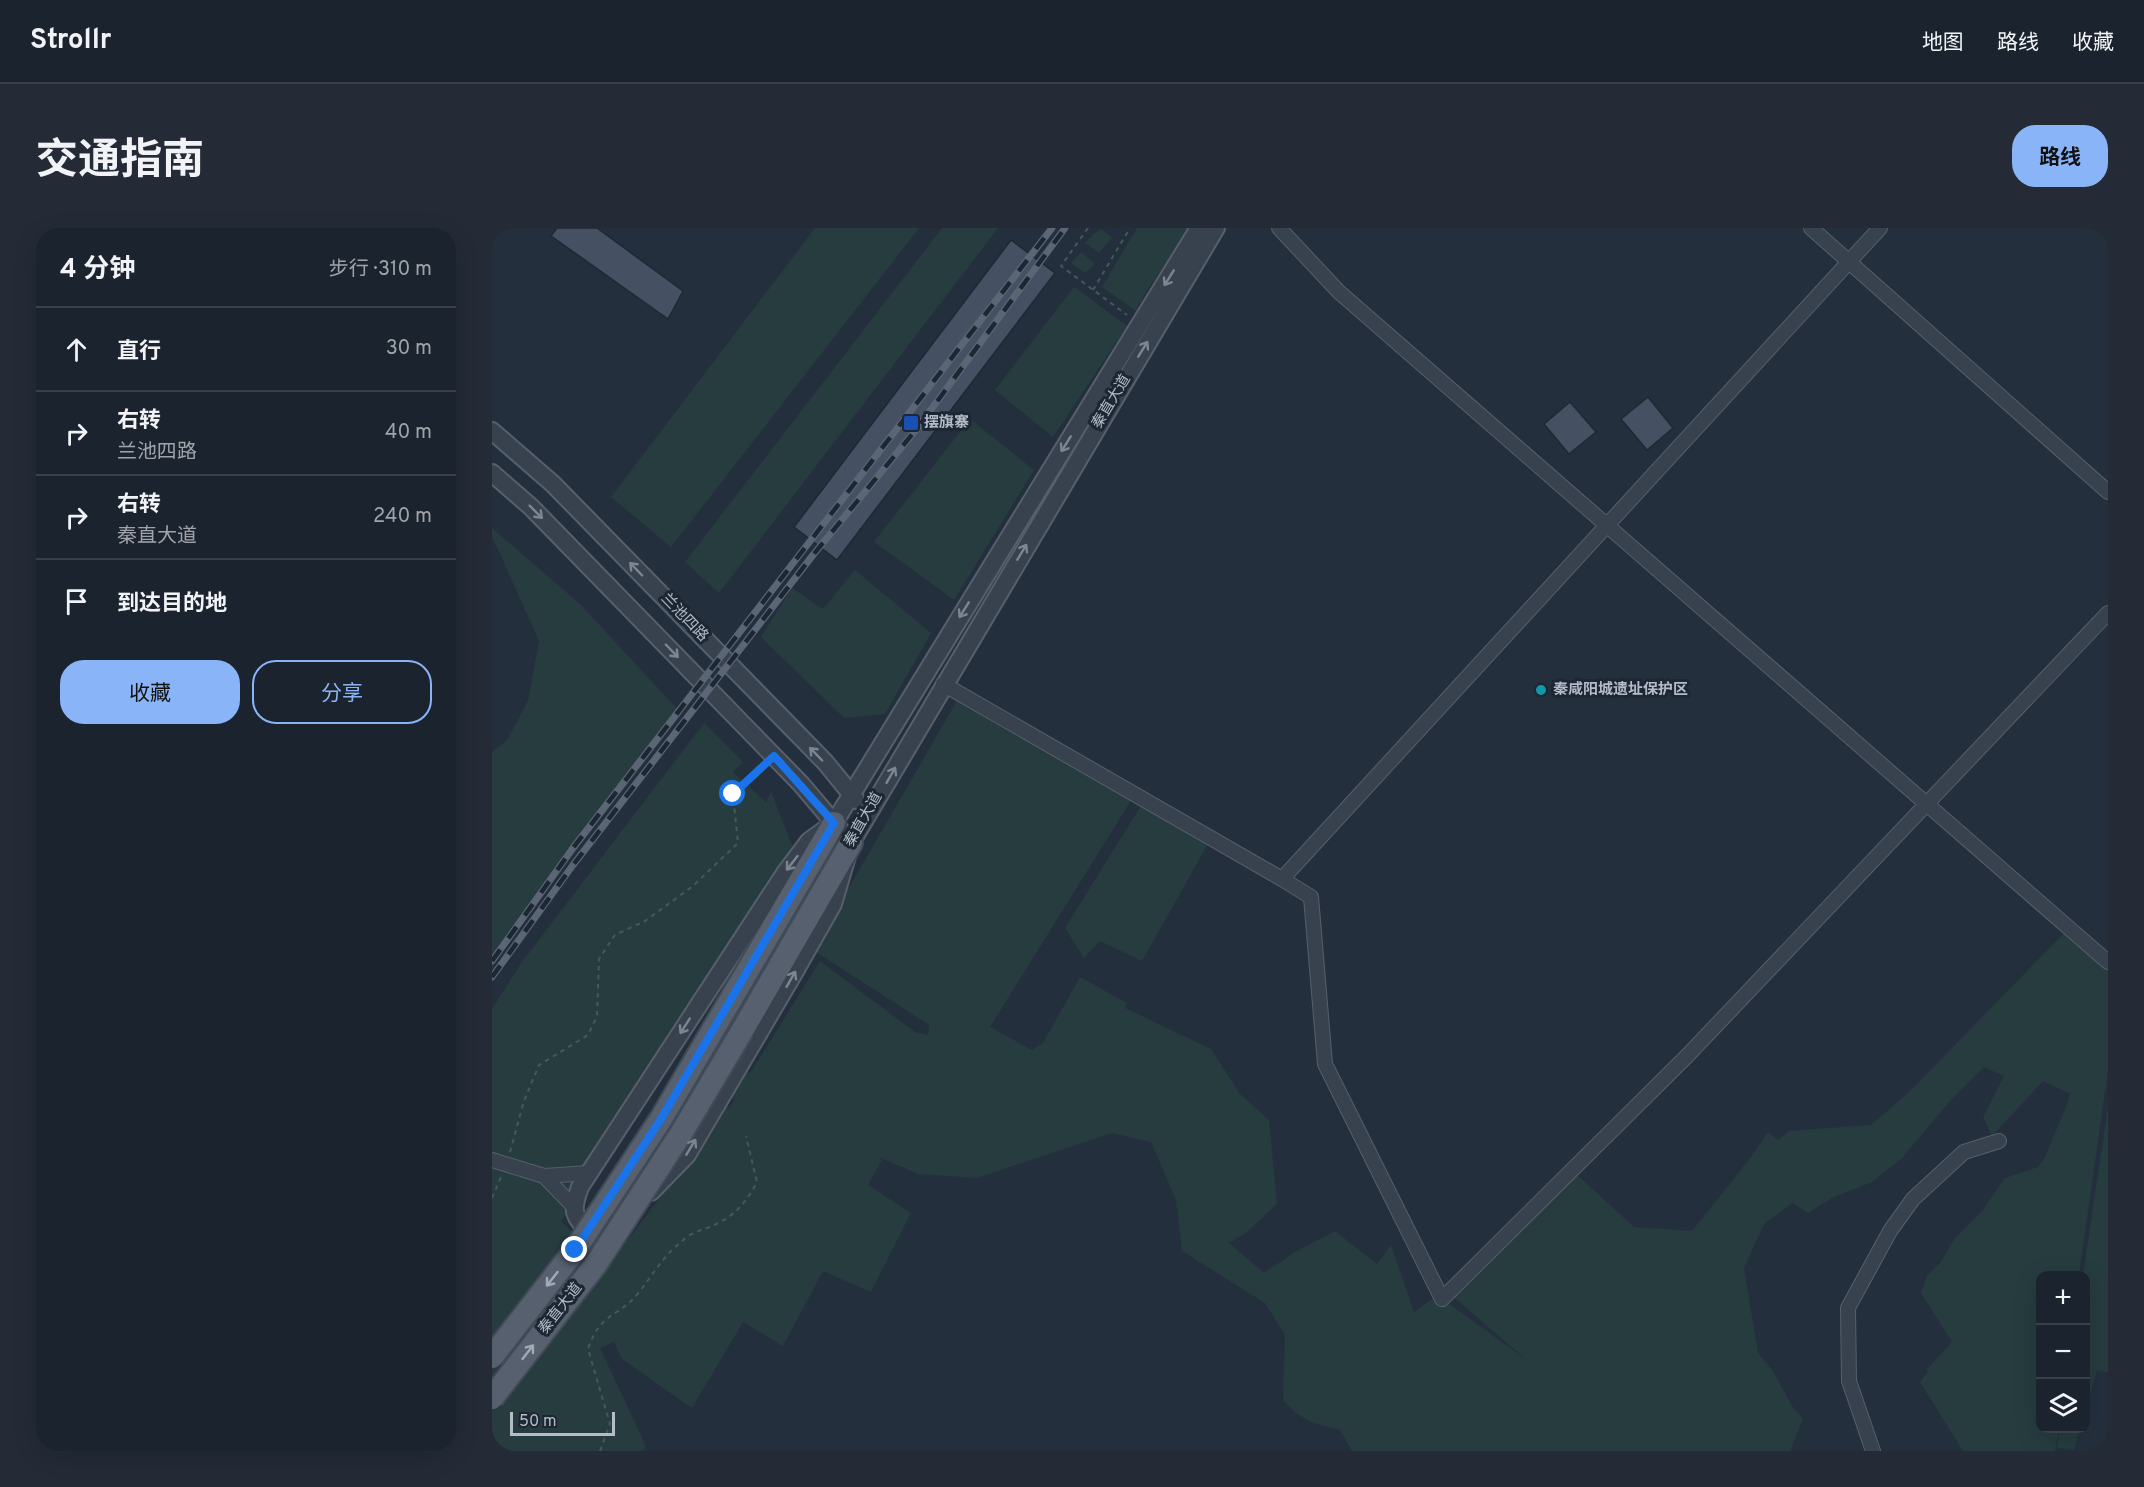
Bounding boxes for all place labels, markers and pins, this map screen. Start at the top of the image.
place label: 摆旗寨 [924,413,969,433]
marker: 摆旗寨 [902,414,920,432]
place label: 秦咸阳城遗址保护区 [1553,680,1688,700]
marker: 秦咸阳城遗址保护区 [1534,683,1548,697]

